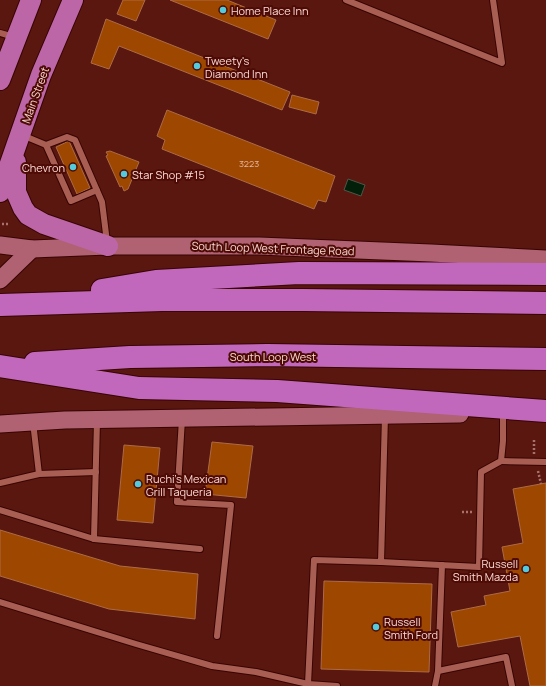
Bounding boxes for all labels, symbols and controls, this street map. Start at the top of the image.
place label: Home Place Inn [231,3,308,18]
marker: Home Place Inn [218,5,228,15]
place label: Tweety's Diamond Inn [205,53,268,81]
marker: Tweety's Diamond Inn [192,61,202,71]
street label: Main Street [18,65,52,125]
house number: 3223 [239,157,259,170]
place label: Chevron [22,160,65,175]
marker: Chevron [68,162,78,172]
place label: Star Shop #15 [132,167,205,182]
marker: Star Shop #15 [119,169,129,179]
street label: South Loop West Frontage Road [191,238,355,258]
street label: South Loop West [230,349,316,364]
place label: Ruchi's Mexican Grill Taqueria [146,471,226,499]
marker: Ruchi's Mexican Grill Taqueria [133,479,143,489]
place label: Russell Smith Mazda [453,556,518,584]
marker: Russell Smith Mazda [521,564,531,574]
place label: Russell Smith Ford [384,614,438,642]
marker: Russell Smith Ford [371,622,381,632]

